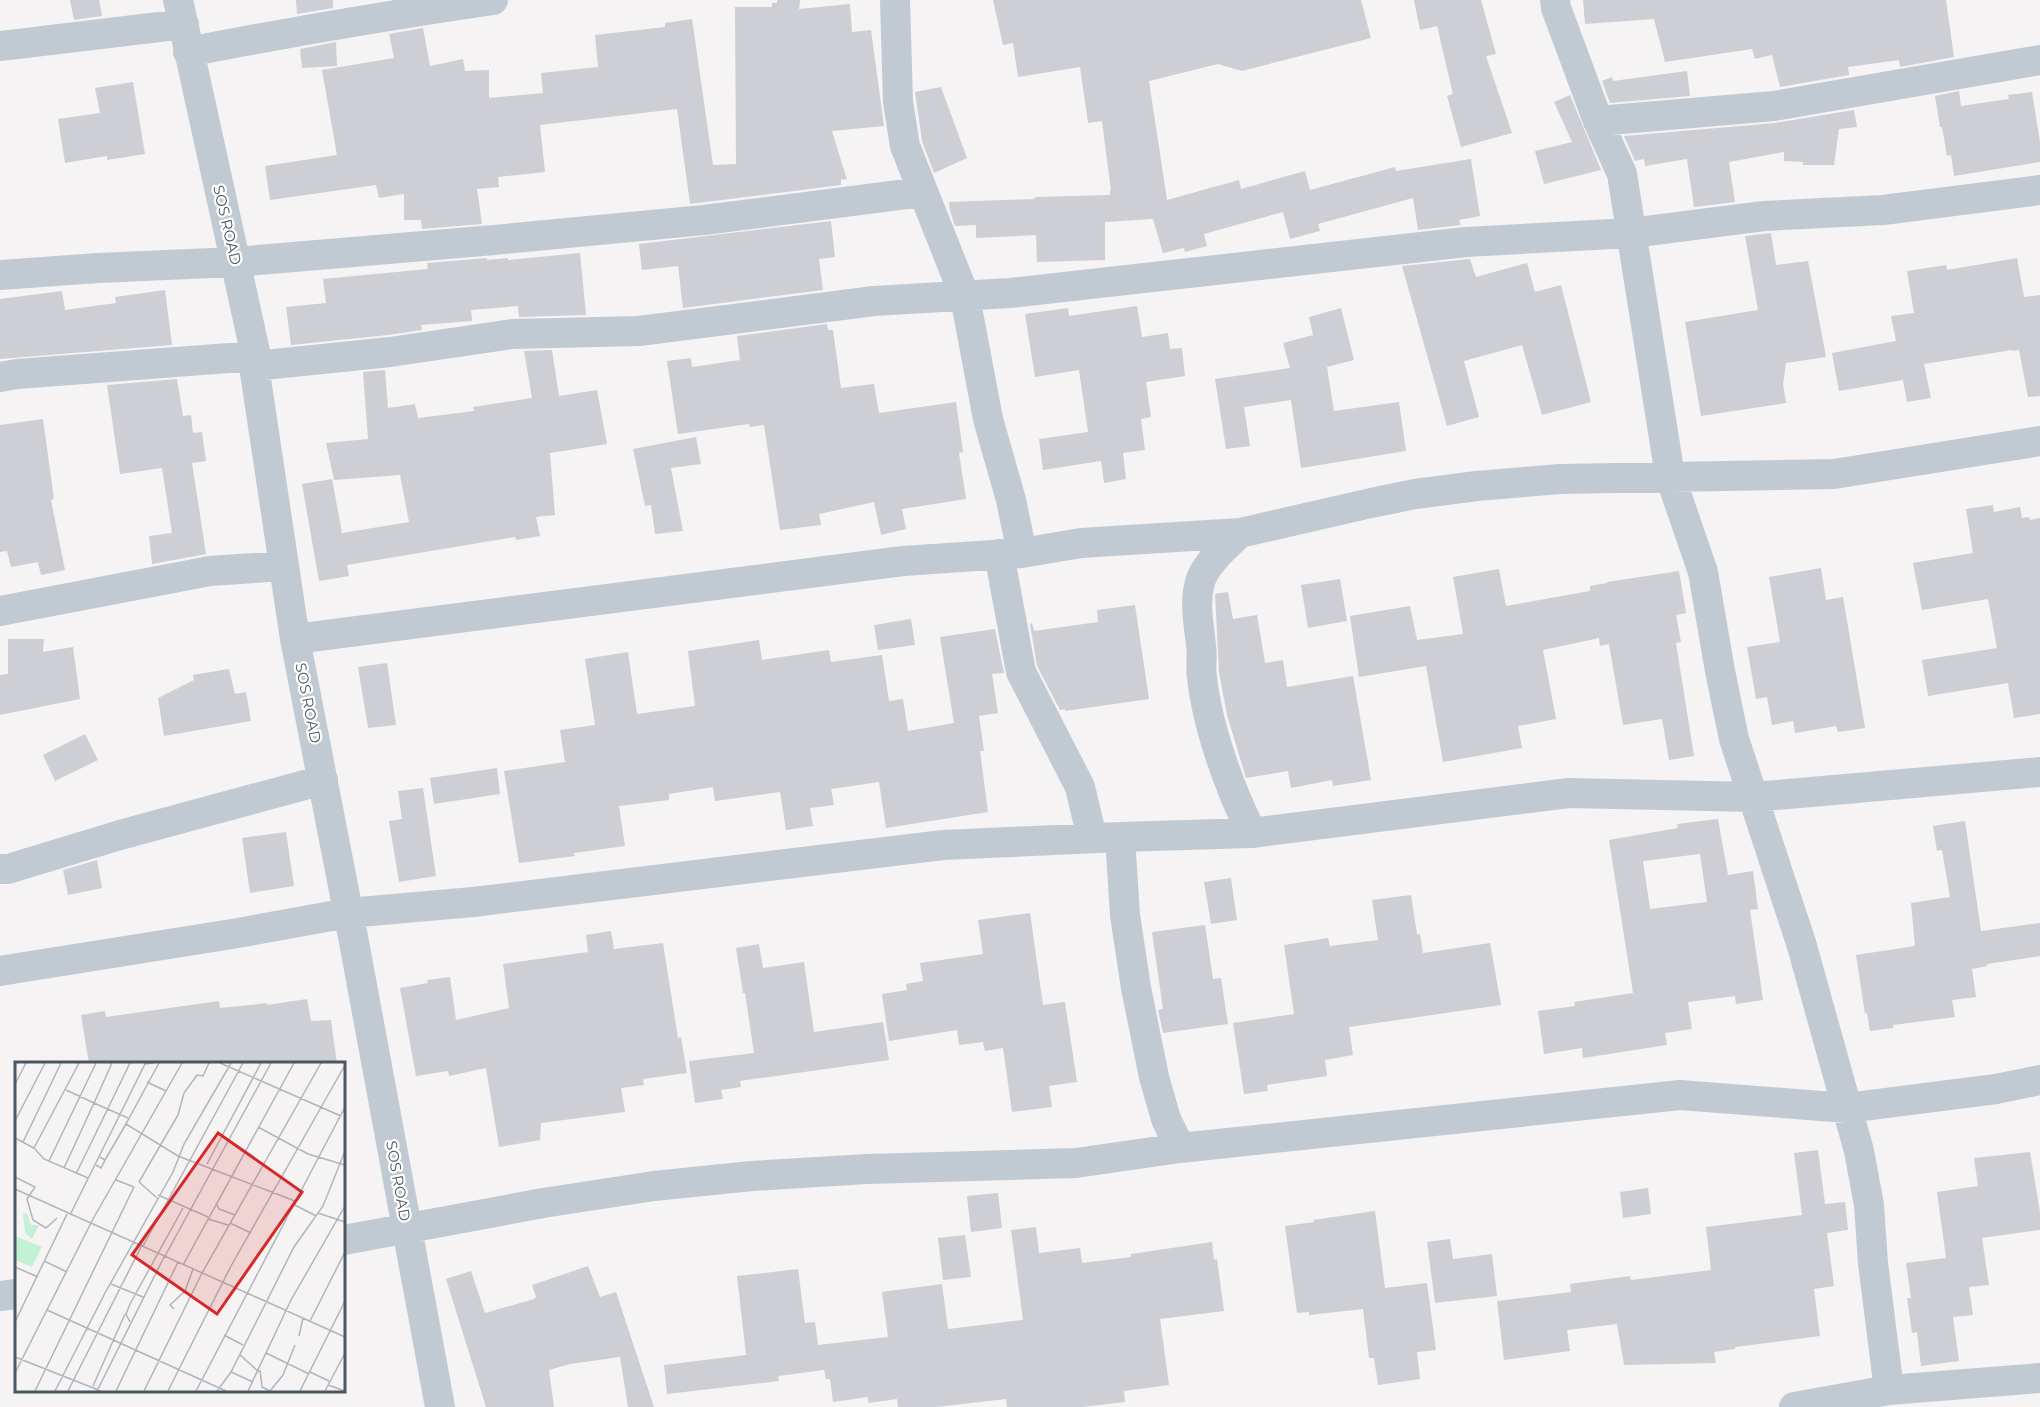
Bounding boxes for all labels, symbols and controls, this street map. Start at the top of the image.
street label: SOS ROAD [209,183,246,267]
street label: SOS ROAD [291,661,326,745]
inset map [15,1062,345,1392]
street label: SOS ROAD [382,1139,415,1223]

